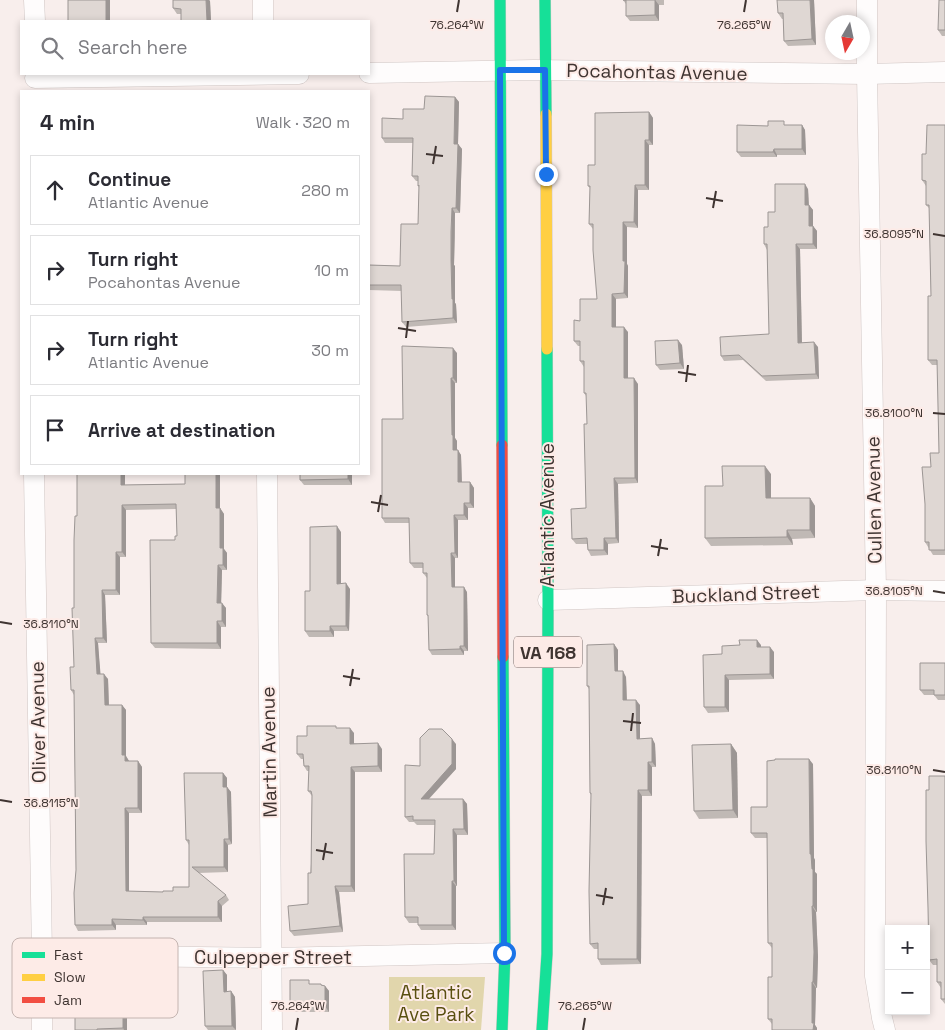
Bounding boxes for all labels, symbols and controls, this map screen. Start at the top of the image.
north arrow [825,15,870,60]
text: 76.264°W [430,17,485,33]
text: 76.265°W [717,17,771,33]
search box [20,20,370,75]
icon: search [38,34,66,62]
text: Search here [78,35,188,60]
street label: Pocahontas Avenue [566,58,748,86]
text: 4 min [40,109,95,136]
text: Walk · 320 m [256,112,350,133]
route end [535,163,558,186]
text: Continue [88,167,171,192]
icon: ahead [41,176,69,204]
text: 280 m [301,180,349,201]
text: Atlantic Avenue [88,192,209,213]
text: 36.8095°N [864,226,924,242]
text: Turn right [88,247,178,272]
icon: right [41,256,69,284]
text: 10 m [314,260,349,281]
text: Pocahontas Avenue [88,272,241,293]
text: Turn right [88,327,178,352]
icon: right [41,336,69,364]
text: 30 m [311,340,349,361]
text: Atlantic Avenue [88,352,209,373]
text: 36.8100°N [865,405,923,421]
icon: arrive [41,416,69,444]
text: Arrive at destination [88,418,276,443]
street label: Cullen Avenue [860,436,888,564]
street label: Atlantic Avenue [535,443,560,587]
street label: Buckland Street [672,579,820,609]
text: 36.8105°N [865,583,923,599]
text: 36.8110°N [23,616,79,632]
road number: VA 168 [514,636,582,668]
street label: Oliver Avenue [24,661,52,783]
street label: Martin Avenue [255,686,283,818]
text: 36.8110°N [866,762,922,778]
text: 36.8115°N [24,795,78,811]
map controls [885,925,930,1015]
button: + [885,925,930,970]
legend [12,938,178,1018]
route start [493,942,516,965]
street label: Culpepper Street [194,945,352,970]
text: Fast [54,946,83,964]
text: Slow [54,968,86,986]
button: − [885,970,930,1015]
park label: Atlantic Ave Park [397,980,475,1027]
text: Jam [54,991,82,1009]
text: 76.264°W [271,998,326,1014]
text: 76.265°W [558,998,612,1014]

